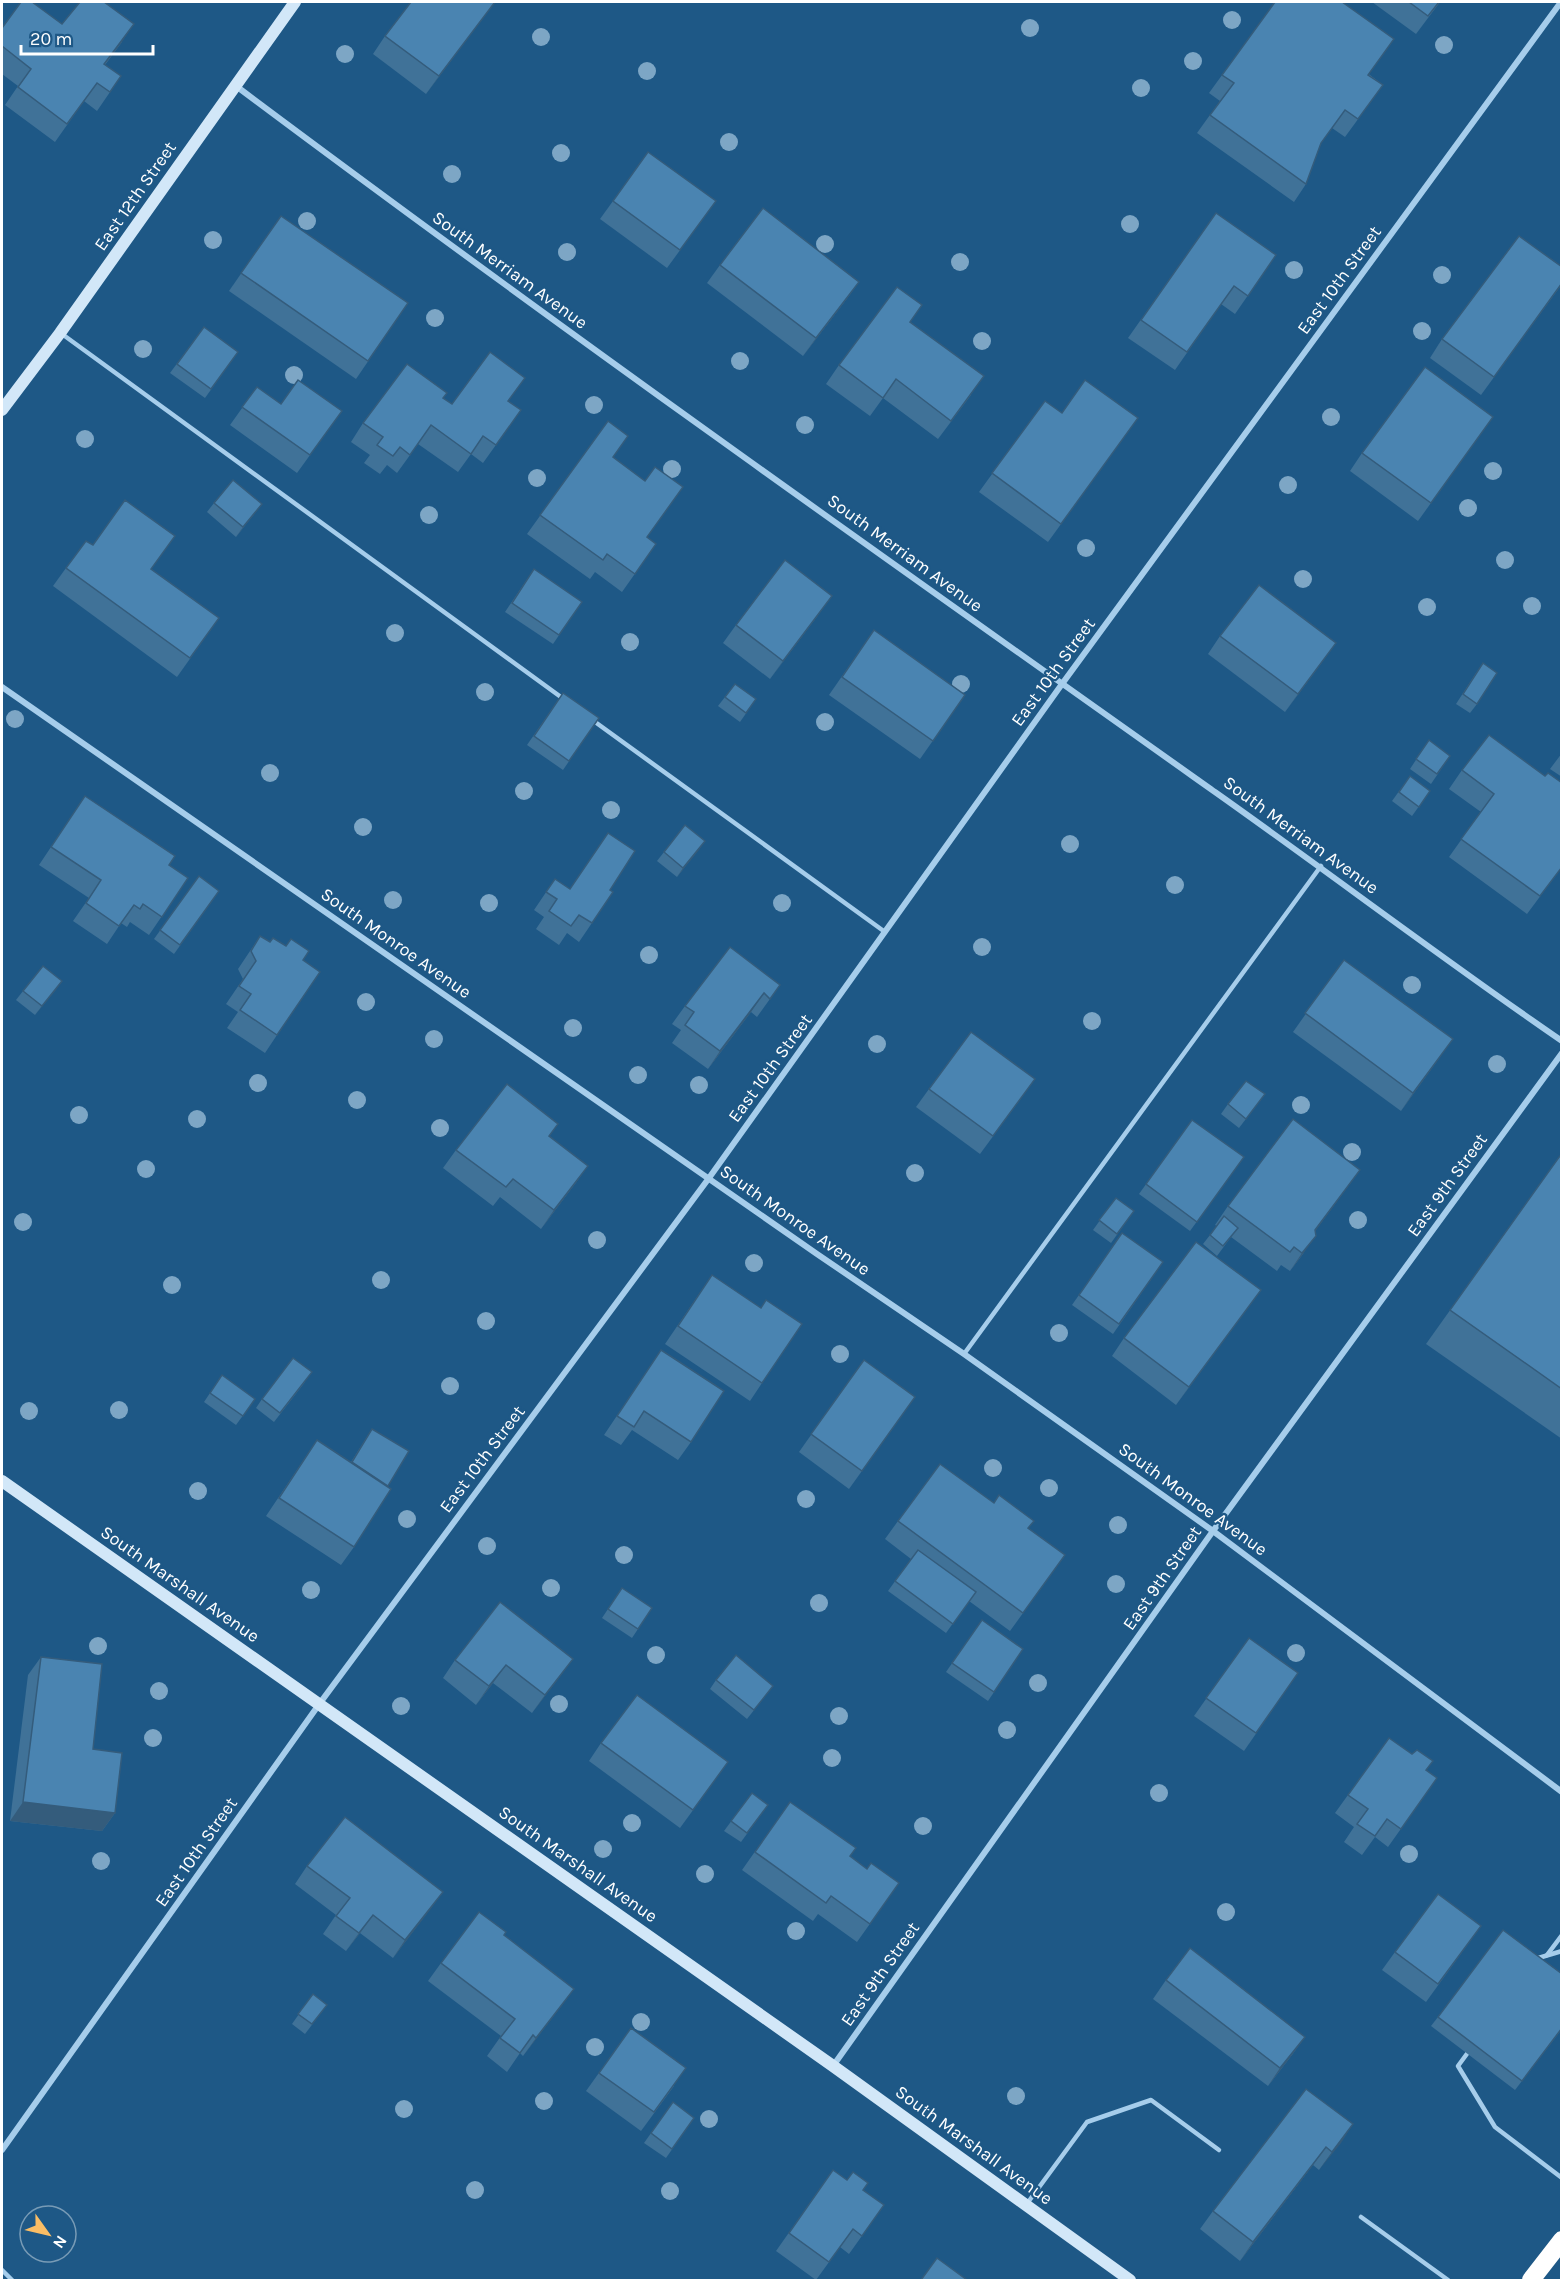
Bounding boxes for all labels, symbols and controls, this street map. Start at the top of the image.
scale bar [21,18,153,56]
text: 20 m [30,28,72,50]
street label: East 12th Street [89,137,181,255]
street label: South Merriam Avenue [428,206,592,334]
street label: East 10th Street [1292,221,1386,338]
street label: South Merriam Avenue [823,489,987,617]
street label: East 10th Street [1006,613,1100,730]
street label: South Merriam Avenue [1219,771,1383,899]
street label: South Monroe Avenue [317,883,475,1003]
street label: East 10th Street [723,1009,817,1126]
street label: East 9th Street [1402,1129,1492,1241]
street label: South Monroe Avenue [716,1160,874,1280]
street label: East 10th Street [435,1401,530,1517]
street label: South Monroe Avenue [1114,1438,1272,1560]
street label: South Marshall Avenue [96,1521,264,1647]
street label: East 9th Street [1118,1521,1206,1634]
street label: East 10th Street [150,1793,242,1911]
street label: South Marshall Avenue [494,1801,662,1927]
street label: East 9th Street [836,1917,924,2030]
street label: South Marshall Avenue [891,2081,1057,2209]
north arrow [18,2204,78,2264]
text: N [49,2232,71,2252]

